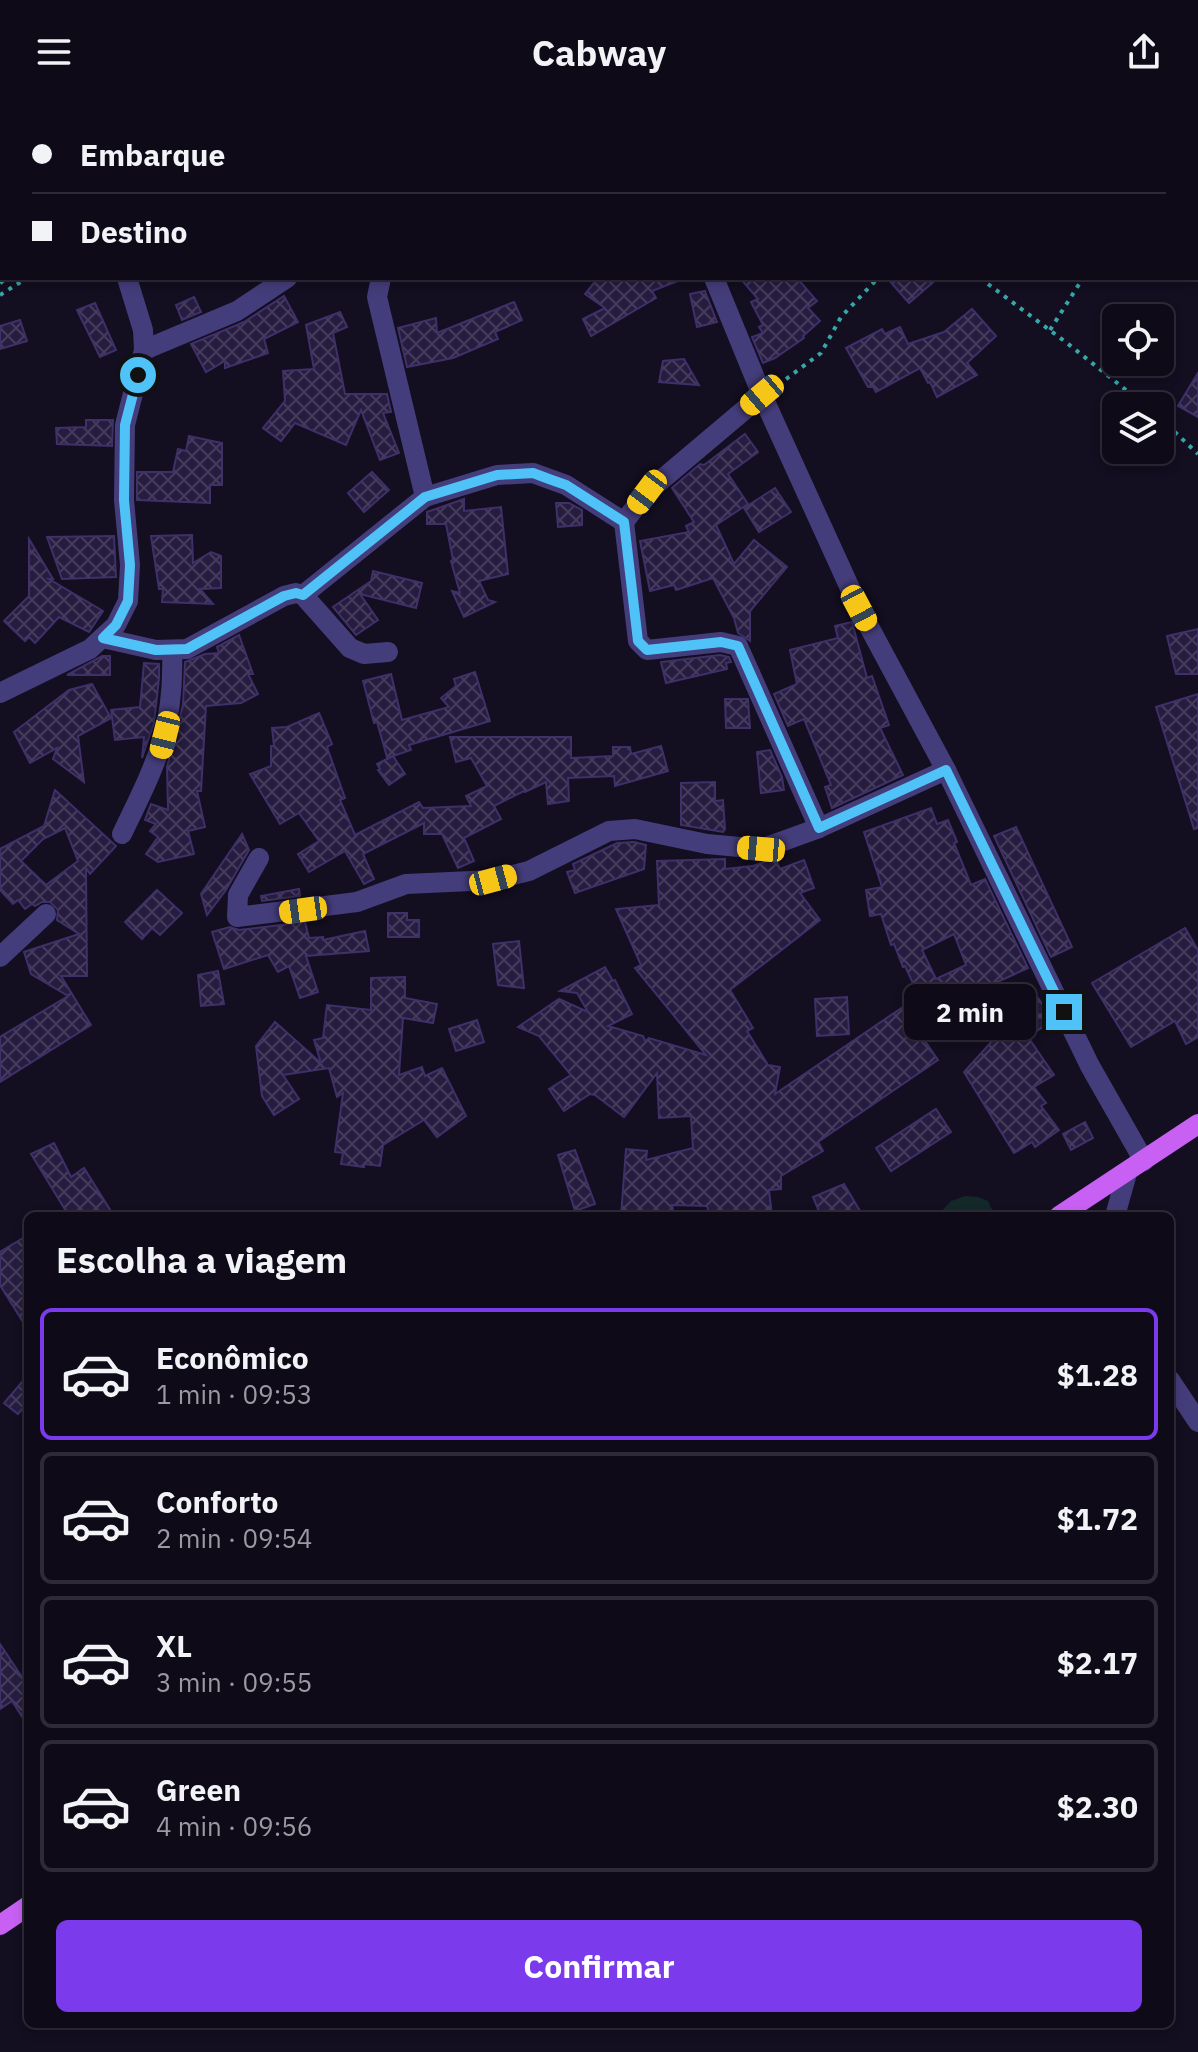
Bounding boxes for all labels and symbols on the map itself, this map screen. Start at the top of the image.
route start [120,357,156,393]
car [736,370,788,420]
car [623,466,671,518]
car [837,581,881,635]
car [148,709,182,761]
car [736,835,786,863]
car [467,862,519,898]
car [278,895,328,925]
callout: 2 min [904,984,1036,1040]
route end [1046,994,1082,1030]

